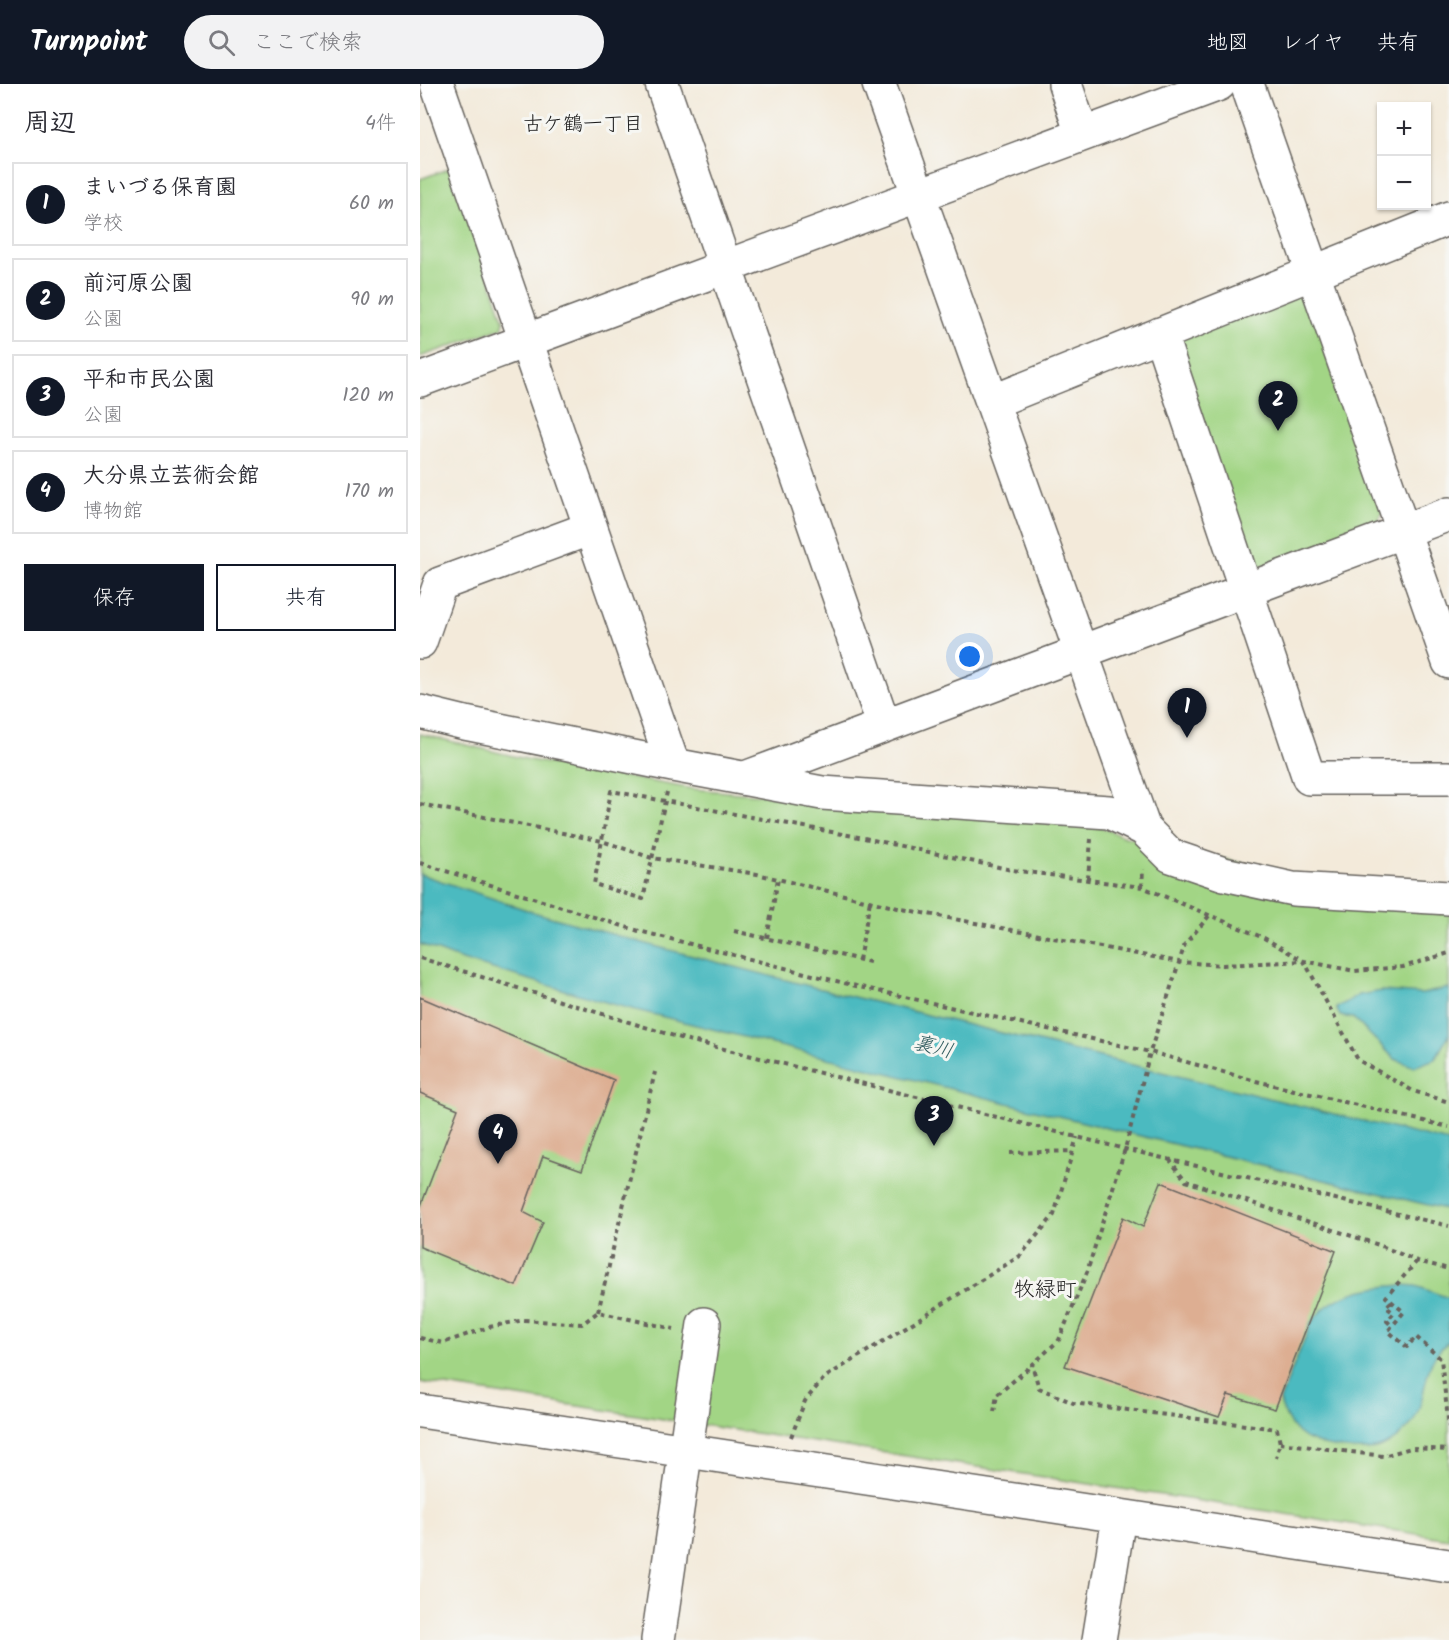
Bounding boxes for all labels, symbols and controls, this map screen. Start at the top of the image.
search box [184,15,604,69]
text: Turnpoint [30,20,148,65]
icon: search [205,26,238,59]
text: ここで検索 [253,26,363,61]
text: 地図 [1207,27,1249,60]
text: レイヤ [1282,27,1344,60]
text: 共有 [1377,27,1419,60]
map controls [1377,102,1431,210]
button: + [1377,102,1431,156]
text: 周辺 [24,103,76,145]
text: 4件 [365,108,396,140]
district label: 古ケ鶴一丁目 [523,109,643,141]
button: − [1377,156,1431,210]
text: まいづる保育園 [83,171,237,206]
text: 1 [42,188,49,220]
text: 60 m [349,188,394,220]
text: 学校 [83,208,123,240]
text: 前河原公園 [83,267,193,302]
text: 2 [40,284,51,316]
text: 90 m [350,284,394,316]
text: 公園 [83,304,123,336]
text: 平和市民公園 [83,363,215,398]
text: 3 [40,380,51,412]
text: 120 m [342,380,394,412]
pin: 2 [1258,382,1298,431]
text: 公園 [83,400,123,432]
text: 大分県立芸術会館 [83,459,259,494]
text: 4 [40,476,51,508]
text: 170 m [345,476,394,508]
text: 博物館 [83,496,143,528]
button: 保存 [24,564,204,631]
button: 共有 [216,564,396,631]
your location [955,642,984,671]
pin: 1 [1168,688,1206,738]
water label: 裏川 [910,1027,956,1069]
pin: 3 [914,1096,954,1146]
pin: 4 [478,1114,518,1164]
district label: 牧緑町 [1014,1274,1077,1307]

